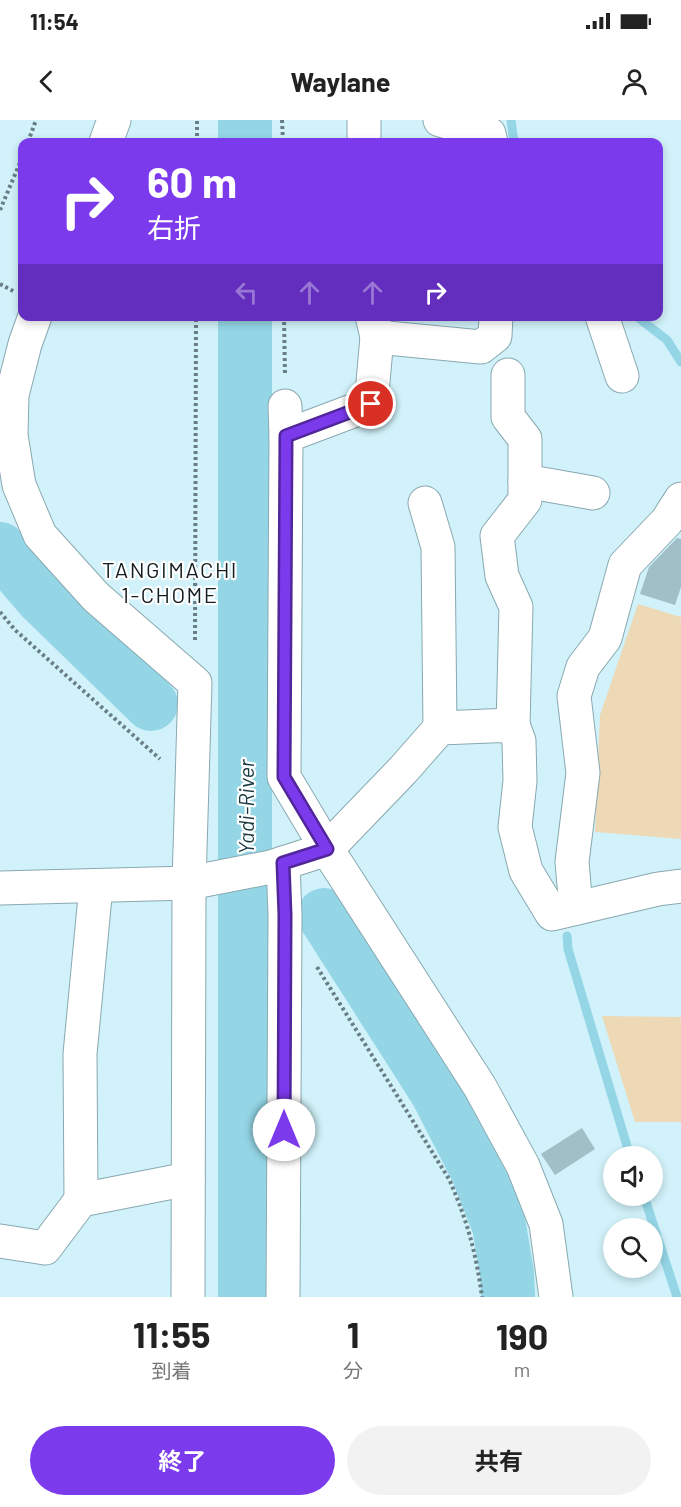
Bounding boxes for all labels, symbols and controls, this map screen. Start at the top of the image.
text: 11:54 [30,8,79,34]
icon: back [30,65,63,98]
text: Waylane [291,65,390,97]
icon: person [618,65,651,98]
text: 60 m [147,156,237,206]
icon: right [48,162,126,240]
text: 右折 [147,211,201,243]
icon: left [230,276,263,309]
icon: ahead [293,276,326,309]
icon: ahead [356,276,389,309]
icon: right [419,276,452,309]
pin [345,378,396,429]
icon: arrive [354,387,387,420]
district label: TANGIMACHI 1-CHOME [102,556,238,607]
water label: Yadi-River [232,758,258,855]
position arrow [252,1098,316,1162]
map controls [603,1146,663,1278]
button: sound [603,1146,663,1206]
button: search [603,1218,663,1278]
text: 11:55 [133,1312,210,1355]
text: 1 [347,1312,360,1355]
text: 190 [496,1314,548,1357]
text: m [514,1357,530,1381]
text: 到着 [152,1358,192,1382]
text: 分 [343,1358,363,1382]
button: 終了 [30,1426,335,1495]
button: 共有 [347,1426,651,1495]

